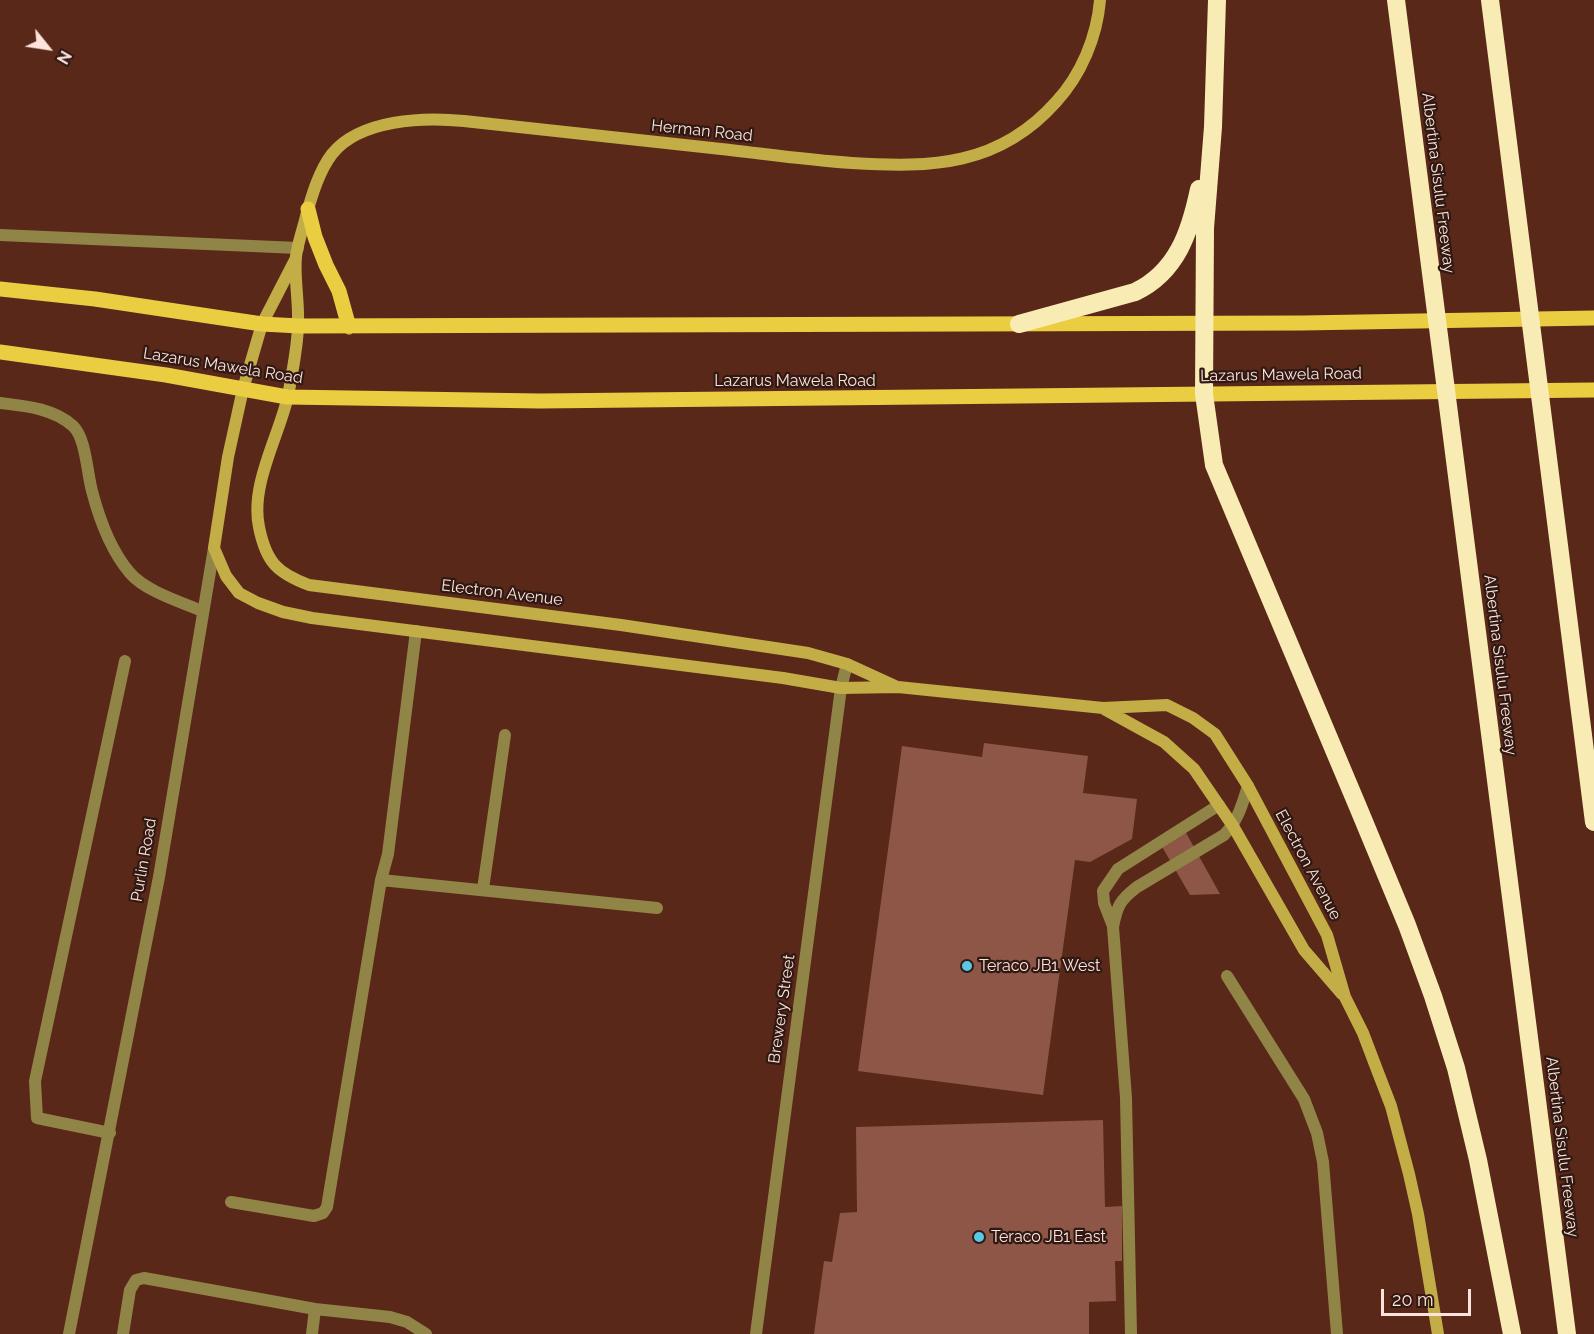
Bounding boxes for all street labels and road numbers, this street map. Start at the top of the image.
street label: Albertina Sisulu Freeway [1417,91,1459,275]
street label: Herman Road [650,116,754,146]
street label: Lazarus Mawela Road [142,344,304,388]
street label: Lazarus Mawela Road [1200,364,1362,386]
street label: Lazarus Mawela Road [714,371,876,391]
street label: Albertina Sisulu Freeway [1479,573,1521,757]
street label: Electron Avenue [440,576,564,610]
street label: Electron Avenue [1271,807,1345,923]
street label: Purlin Road [127,817,161,903]
street label: Brewery Street [765,953,799,1065]
street label: Albertina Sisulu Freeway [1541,1055,1583,1239]

